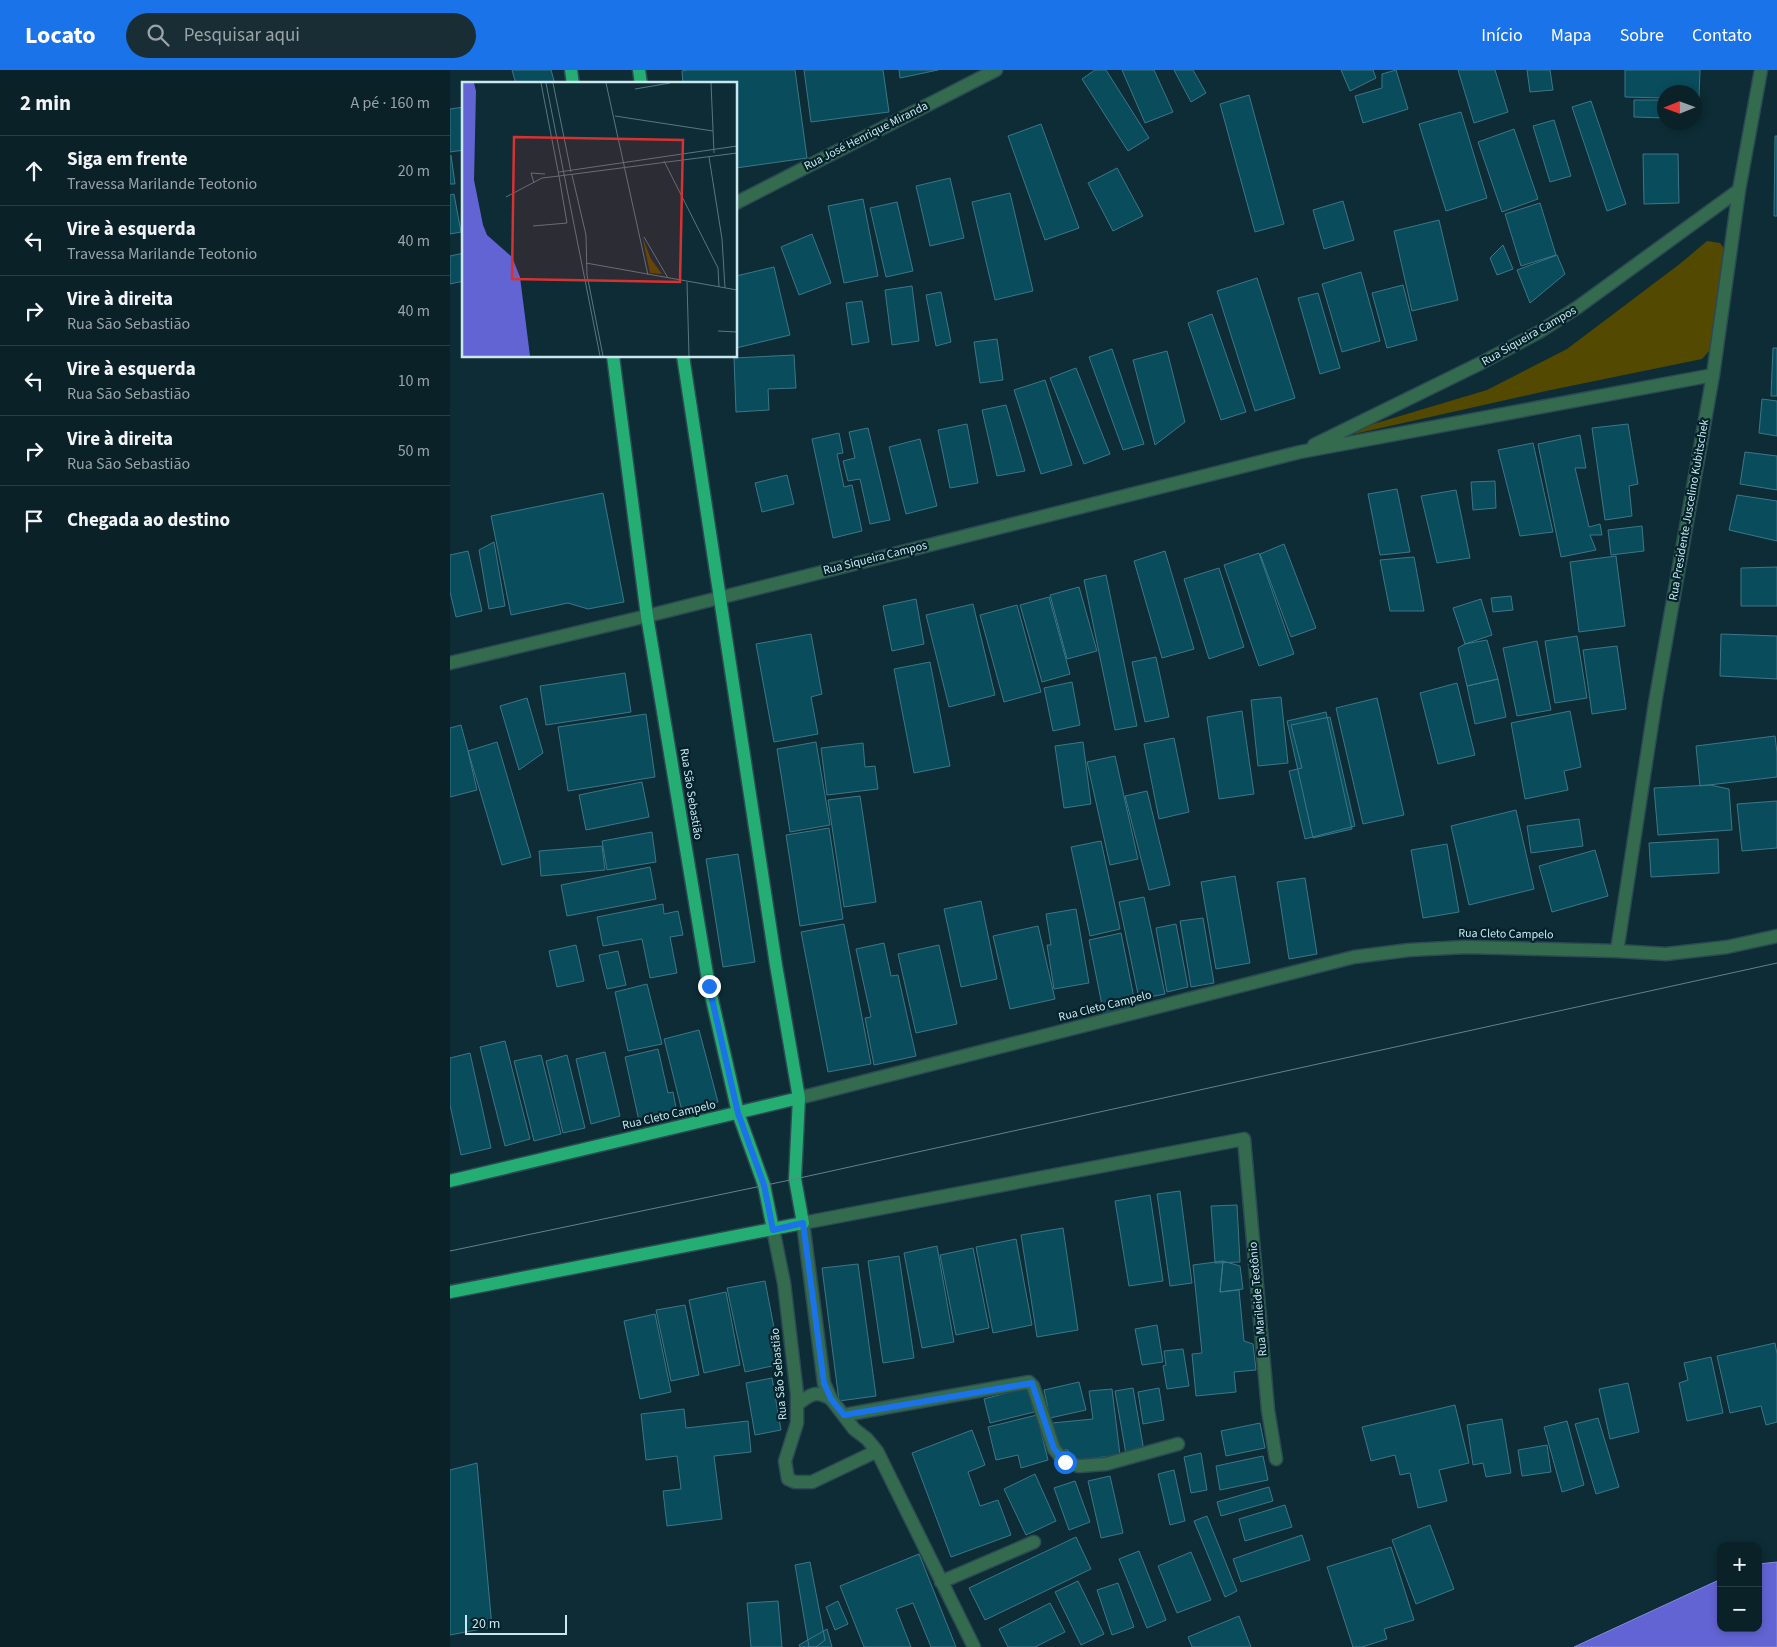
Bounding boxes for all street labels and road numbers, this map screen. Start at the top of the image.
street label: Rua José Henrique Miranda [801,97,931,175]
street label: Rua Siqueira Campos [1479,302,1579,370]
street label: Rua Presidente Juscelino Kubitschek [1665,418,1713,602]
street label: Rua Siqueira Campos [821,537,929,579]
street label: Rua São Sebastião [675,747,707,841]
street label: Rua Cleto Campelo [1458,925,1554,943]
street label: Rua Cleto Campelo [1057,986,1153,1026]
street label: Rua Cleto Campelo [621,1096,717,1134]
street label: Rua Marileide Teotônio [1245,1241,1271,1357]
street label: Rua São Sebastião [767,1327,791,1421]

